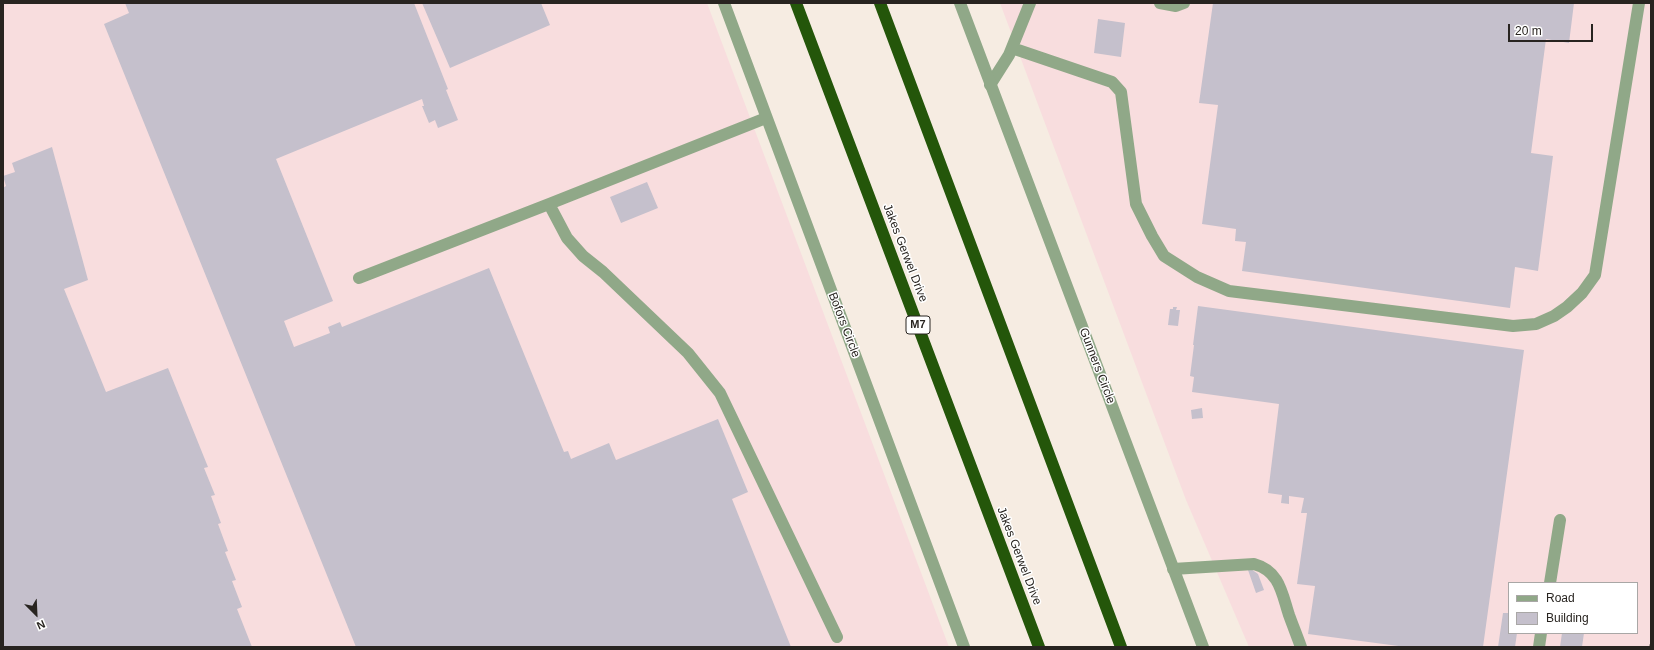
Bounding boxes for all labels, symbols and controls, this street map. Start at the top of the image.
scale bar [1510,16,1595,42]
text: 20 m [1515,24,1542,38]
street label: Jakes Gerwel Drive [880,202,930,304]
street label: Bofors Circle [825,290,863,360]
road number: M7 [906,316,930,334]
street label: Gunners Circle [1076,326,1118,406]
street label: Jakes Gerwel Drive [994,505,1044,607]
legend [1508,582,1638,634]
text: Road [1546,591,1575,605]
north arrow [16,594,56,634]
text: Building [1546,611,1589,625]
text: N [35,618,47,632]

